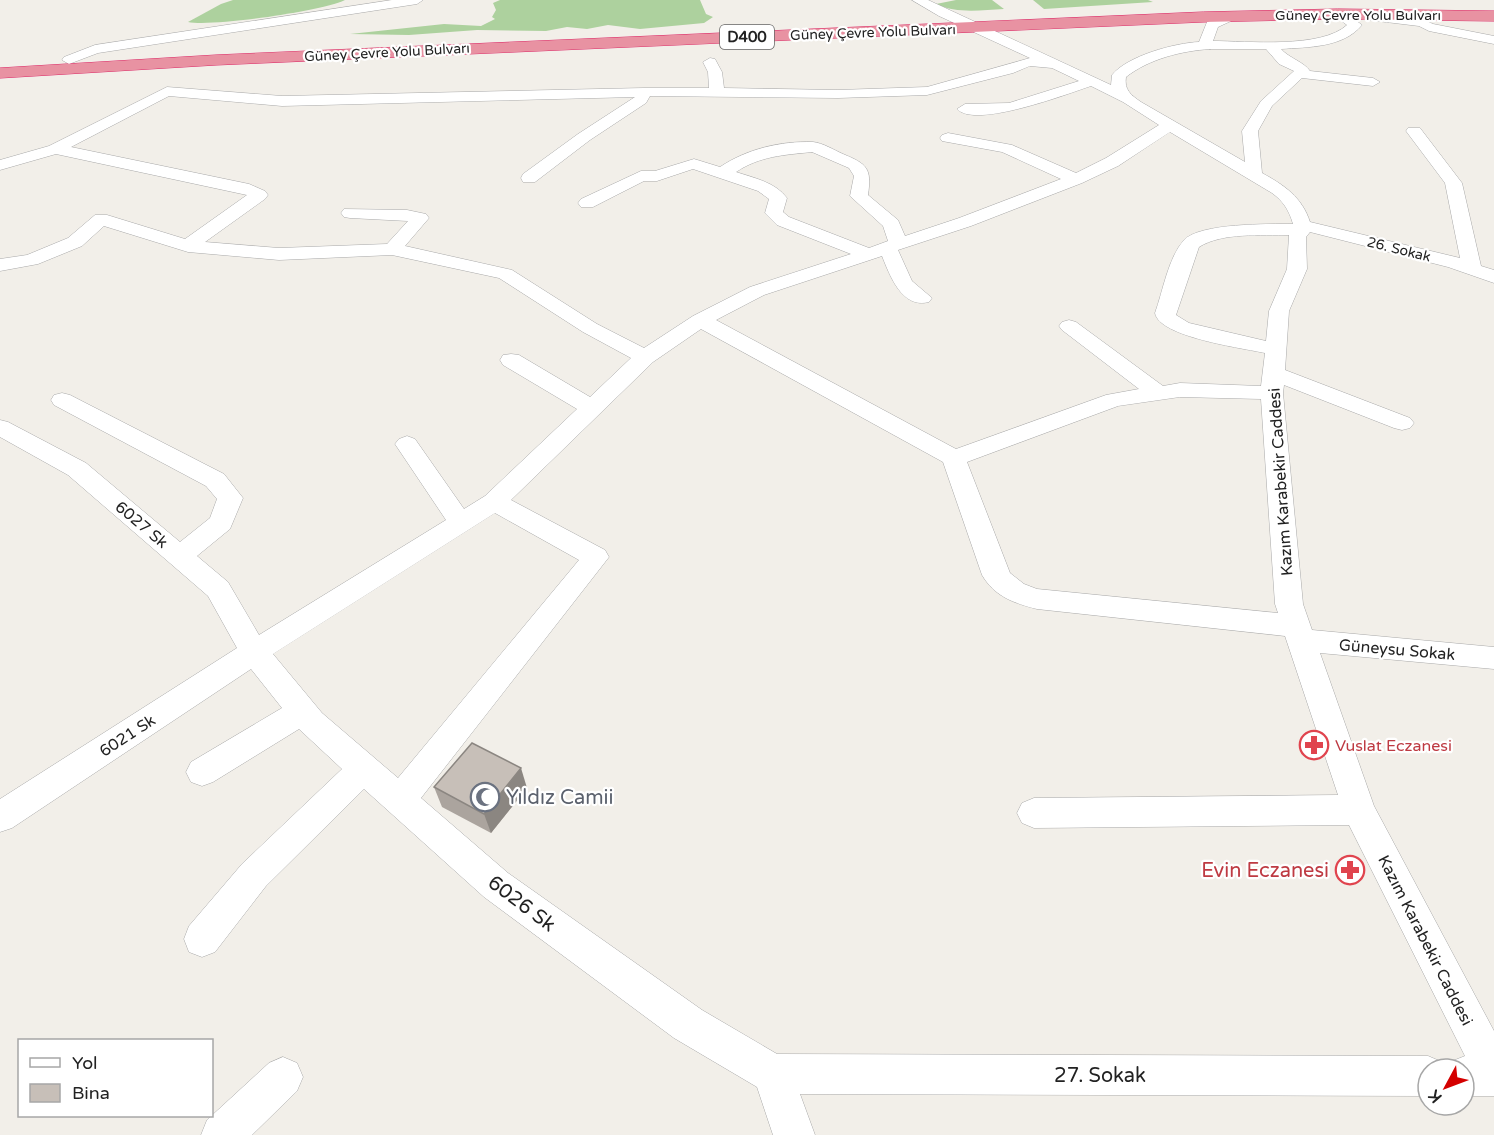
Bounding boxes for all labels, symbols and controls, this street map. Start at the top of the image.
street label: Güney Çevre Yolu Bulvarı [1275,7,1441,24]
street label: Güney Çevre Yolu Bulvarı [790,21,956,44]
road number: D400 [720,25,774,49]
street label: Güney Çevre Yolu Bulvarı [304,40,470,65]
street label: 26. Sokak [1365,233,1433,266]
street label: Kazım Karabekir Caddesi [1264,387,1298,577]
street label: 6027 Sk [111,497,172,553]
street label: Güneysu Sokak [1338,635,1456,665]
street label: 6021 Sk [96,710,160,761]
pharmacy icon: Vuslat Eczanesi [1298,729,1330,761]
place label: Vuslat Eczanesi [1335,736,1452,756]
mosque icon: Yıldız Camii [469,781,501,813]
place label: Yıldız Camii [506,786,614,810]
street label: Kazım Karabekir Caddesi [1373,852,1477,1029]
pharmacy icon: Evin Eczanesi [1334,854,1366,886]
place label: Evin Eczanesi [1201,859,1329,883]
street label: 6026 Sk [483,871,560,937]
legend [18,1039,213,1117]
text: Yol [72,1052,98,1074]
north arrow [1416,1057,1476,1117]
street label: 27. Sokak [1054,1064,1146,1088]
text: Bina [72,1082,110,1104]
text: K [1424,1085,1447,1107]

